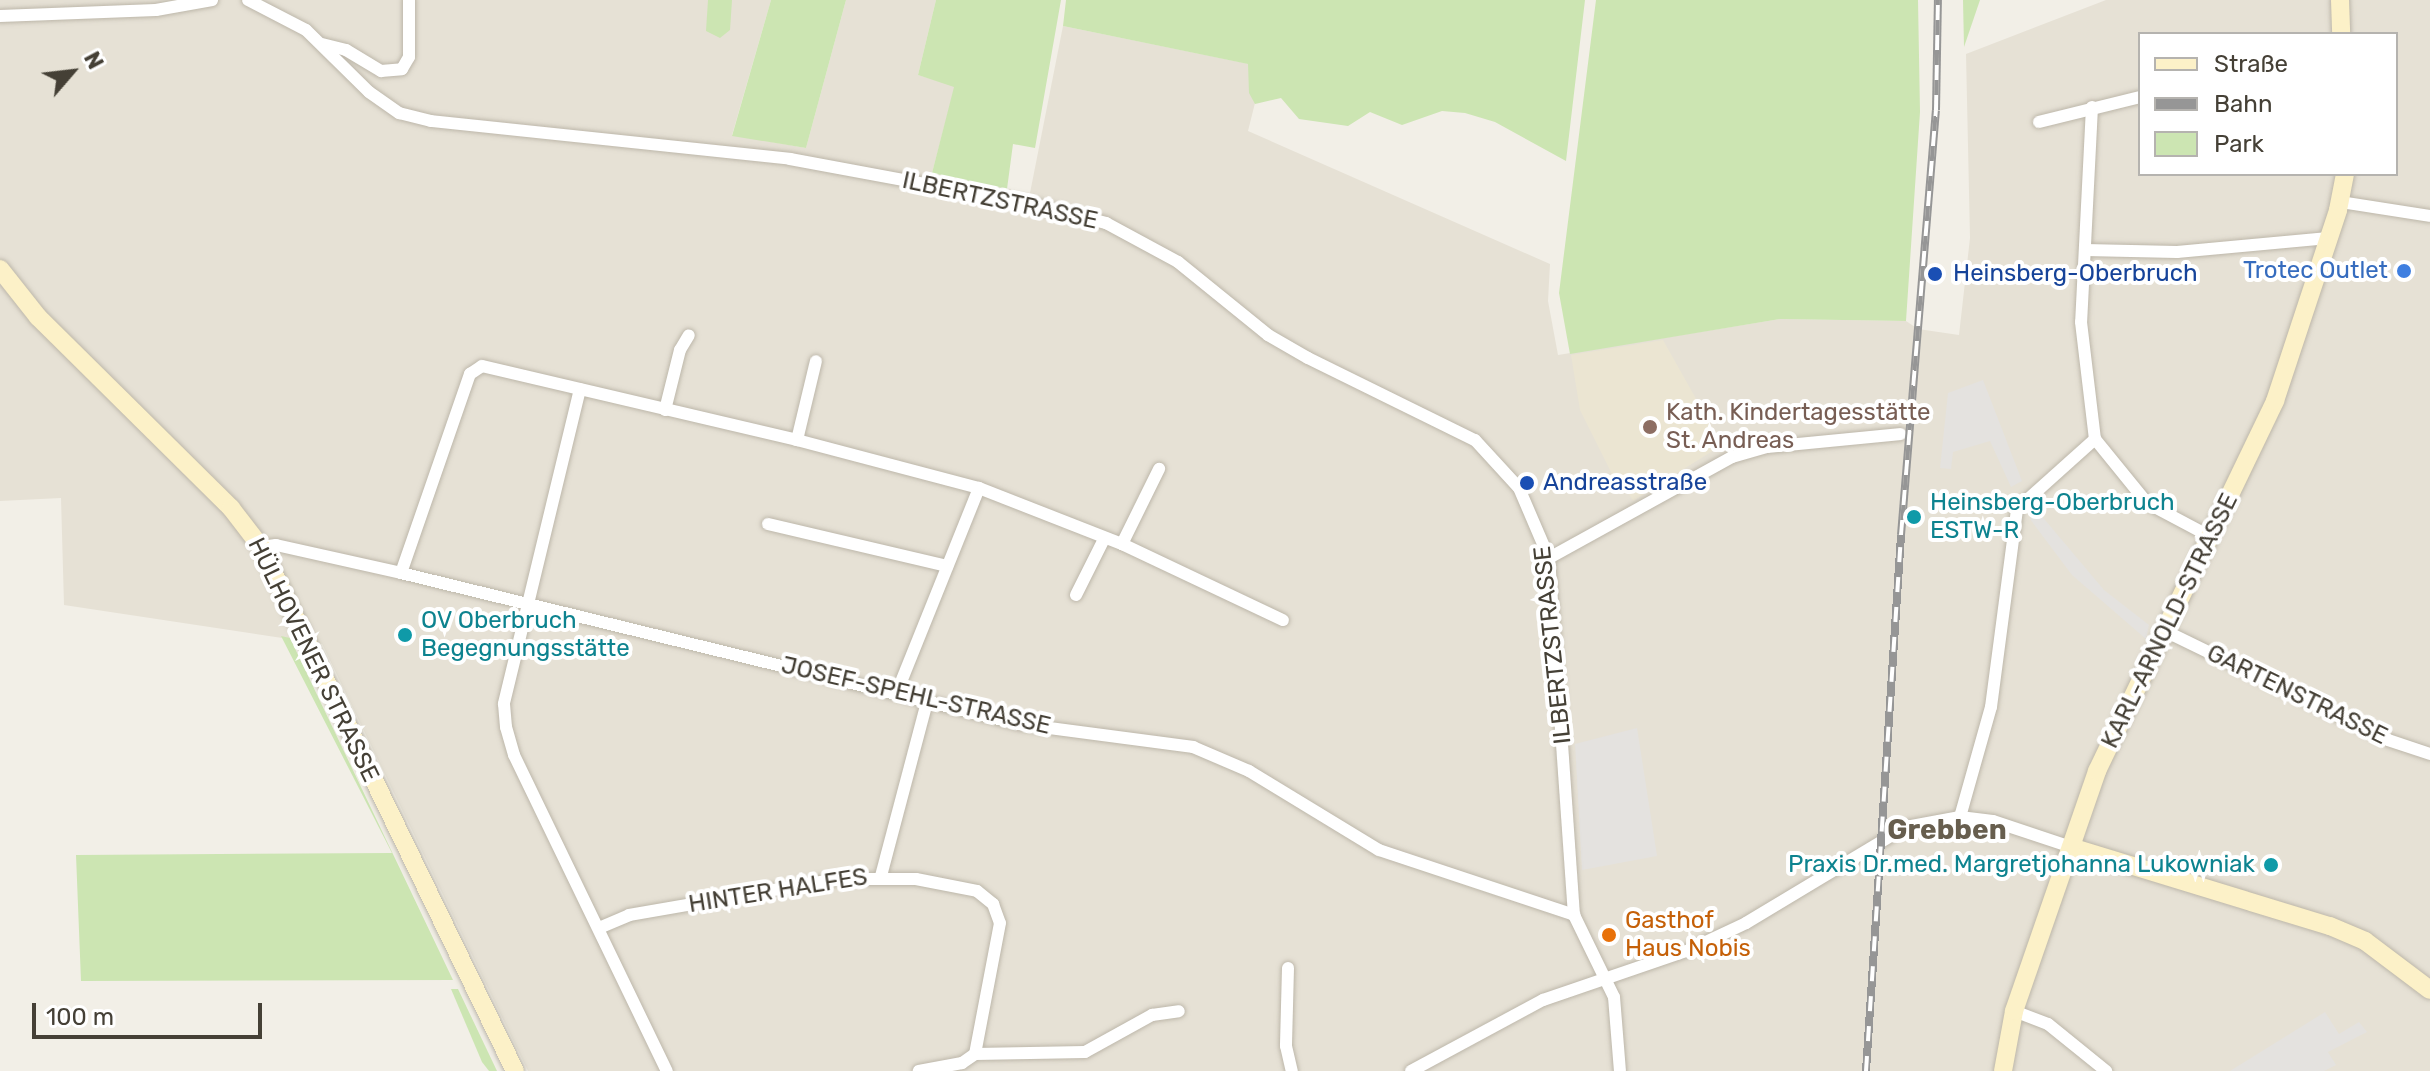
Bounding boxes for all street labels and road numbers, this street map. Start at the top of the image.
street label: ILBERTZSTRASSE [900,166,1100,236]
street label: KARL-ARNOLD-STRASSE [2096,489,2244,753]
street label: HÜLHOVENER STRASSE [241,533,385,787]
street label: ILBERTZSTRASSE [1528,545,1578,745]
street label: GARTENSTRASSE [2202,639,2392,751]
street label: JOSEF-SPEHL-STRASSE [778,651,1054,741]
street label: HINTER HALFES [687,863,869,919]

